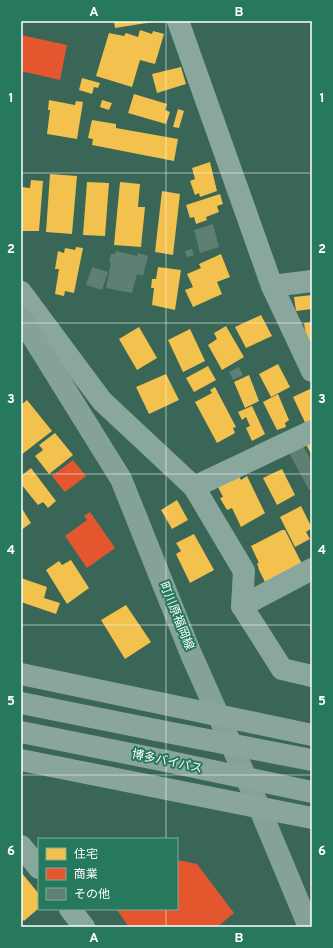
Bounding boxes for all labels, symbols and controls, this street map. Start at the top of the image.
text: A [89,5,99,21]
text: B [235,5,244,21]
text: 1 [8,91,14,107]
text: 1 [319,91,325,107]
text: 2 [7,242,15,258]
text: 2 [318,242,326,258]
text: 3 [7,392,15,408]
text: 3 [318,392,326,408]
text: 4 [7,543,15,559]
text: 4 [318,543,326,559]
street label: 町川原福岡線 [155,580,197,652]
text: 5 [7,694,15,710]
text: 5 [318,694,326,710]
street label: 博多バイパス [130,747,204,777]
legend [38,838,178,910]
text: 6 [7,844,15,860]
text: 6 [318,844,326,860]
text: 住宅 [74,847,98,863]
text: 商業 [74,867,98,883]
text: その他 [74,887,110,903]
text: A [89,931,99,947]
text: B [235,931,244,947]

